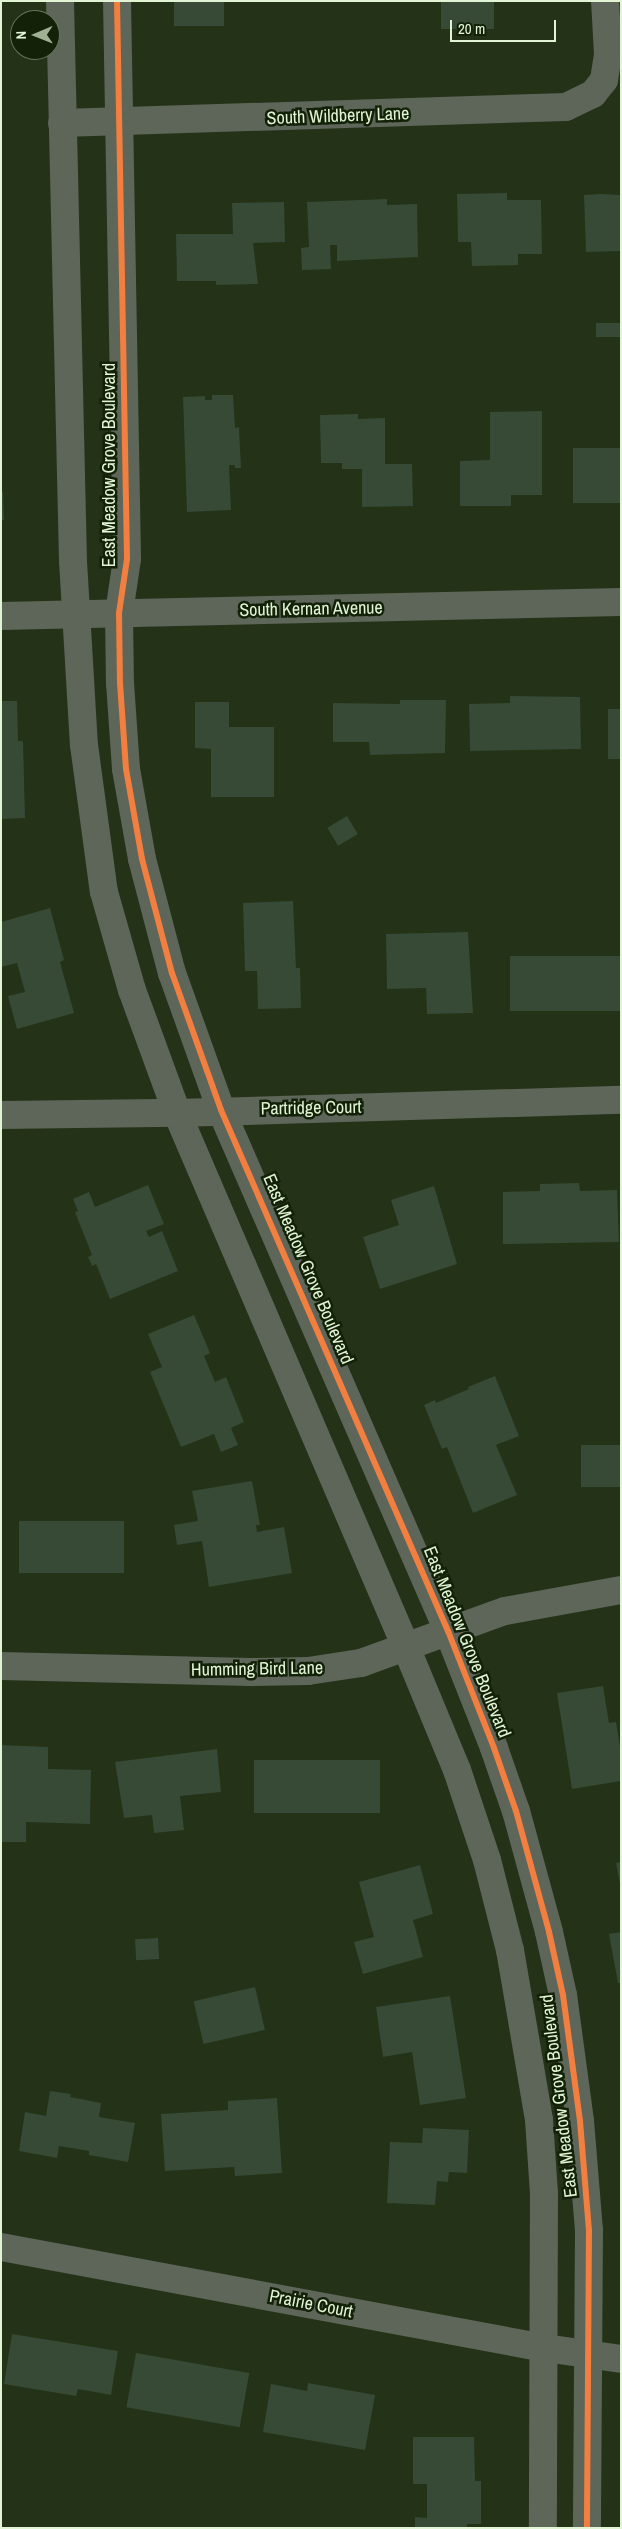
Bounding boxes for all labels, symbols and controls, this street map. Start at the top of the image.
north arrow [10,10,60,60]
scale bar [452,10,558,42]
text: 20 m [458,18,485,39]
text: N [12,31,30,40]
street label: South Wildberry Lane [266,103,410,129]
street label: East Meadow Grove Boulevard [98,363,120,567]
street label: South Kernan Avenue [239,597,383,621]
street label: Partridge Court [260,1096,362,1120]
street label: East Meadow Grove Boulevard [258,1171,358,1367]
street label: East Meadow Grove Boulevard [419,1543,515,1741]
street label: Humming Bird Lane [191,1657,323,1681]
street label: East Meadow Grove Boulevard [536,1993,582,2199]
street label: Prairie Court [267,2285,355,2323]

